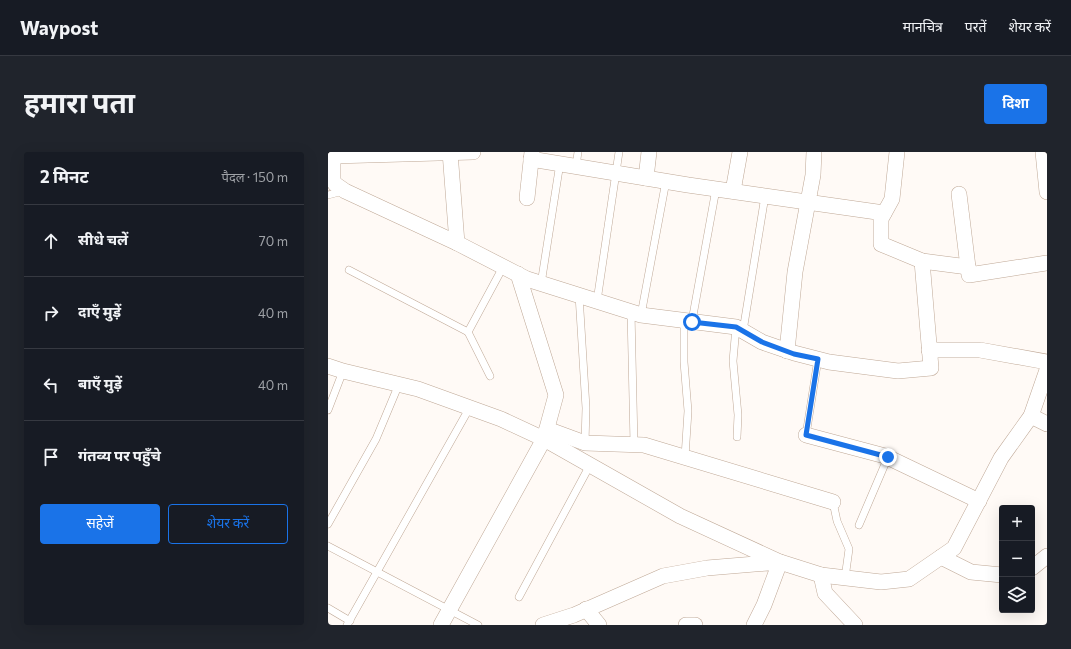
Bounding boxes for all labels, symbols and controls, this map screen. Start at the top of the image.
text: Waypost [20,16,98,39]
text: मानचित्र [903,18,943,35]
text: परतें [965,18,986,35]
text: शेयर करें [1008,18,1051,35]
button: दिशा [984,84,1047,124]
text: हमारा पता [24,85,135,119]
text: 2 मिनट [40,166,89,187]
text: पैदल · 150 m [222,169,288,185]
icon: ahead [40,230,62,252]
text: सीधे चलें [78,230,128,248]
text: 70 m [259,233,288,249]
icon: right [40,302,62,324]
text: दाएँ मुड़ें [78,302,121,320]
text: 40 m [258,305,288,321]
route start [683,313,701,331]
icon: left [40,374,62,396]
text: बाएँ मुड़ें [78,374,122,392]
text: 40 m [258,377,288,393]
icon: arrive [40,446,62,468]
text: गंतव्य पर पहुँचे [78,446,161,464]
route end [879,448,897,466]
button: सहेजें [40,504,160,544]
button: शेयर करें [168,504,288,544]
map controls [999,505,1035,613]
button: + [999,505,1035,541]
button: − [999,541,1035,577]
button: layers [999,577,1035,613]

